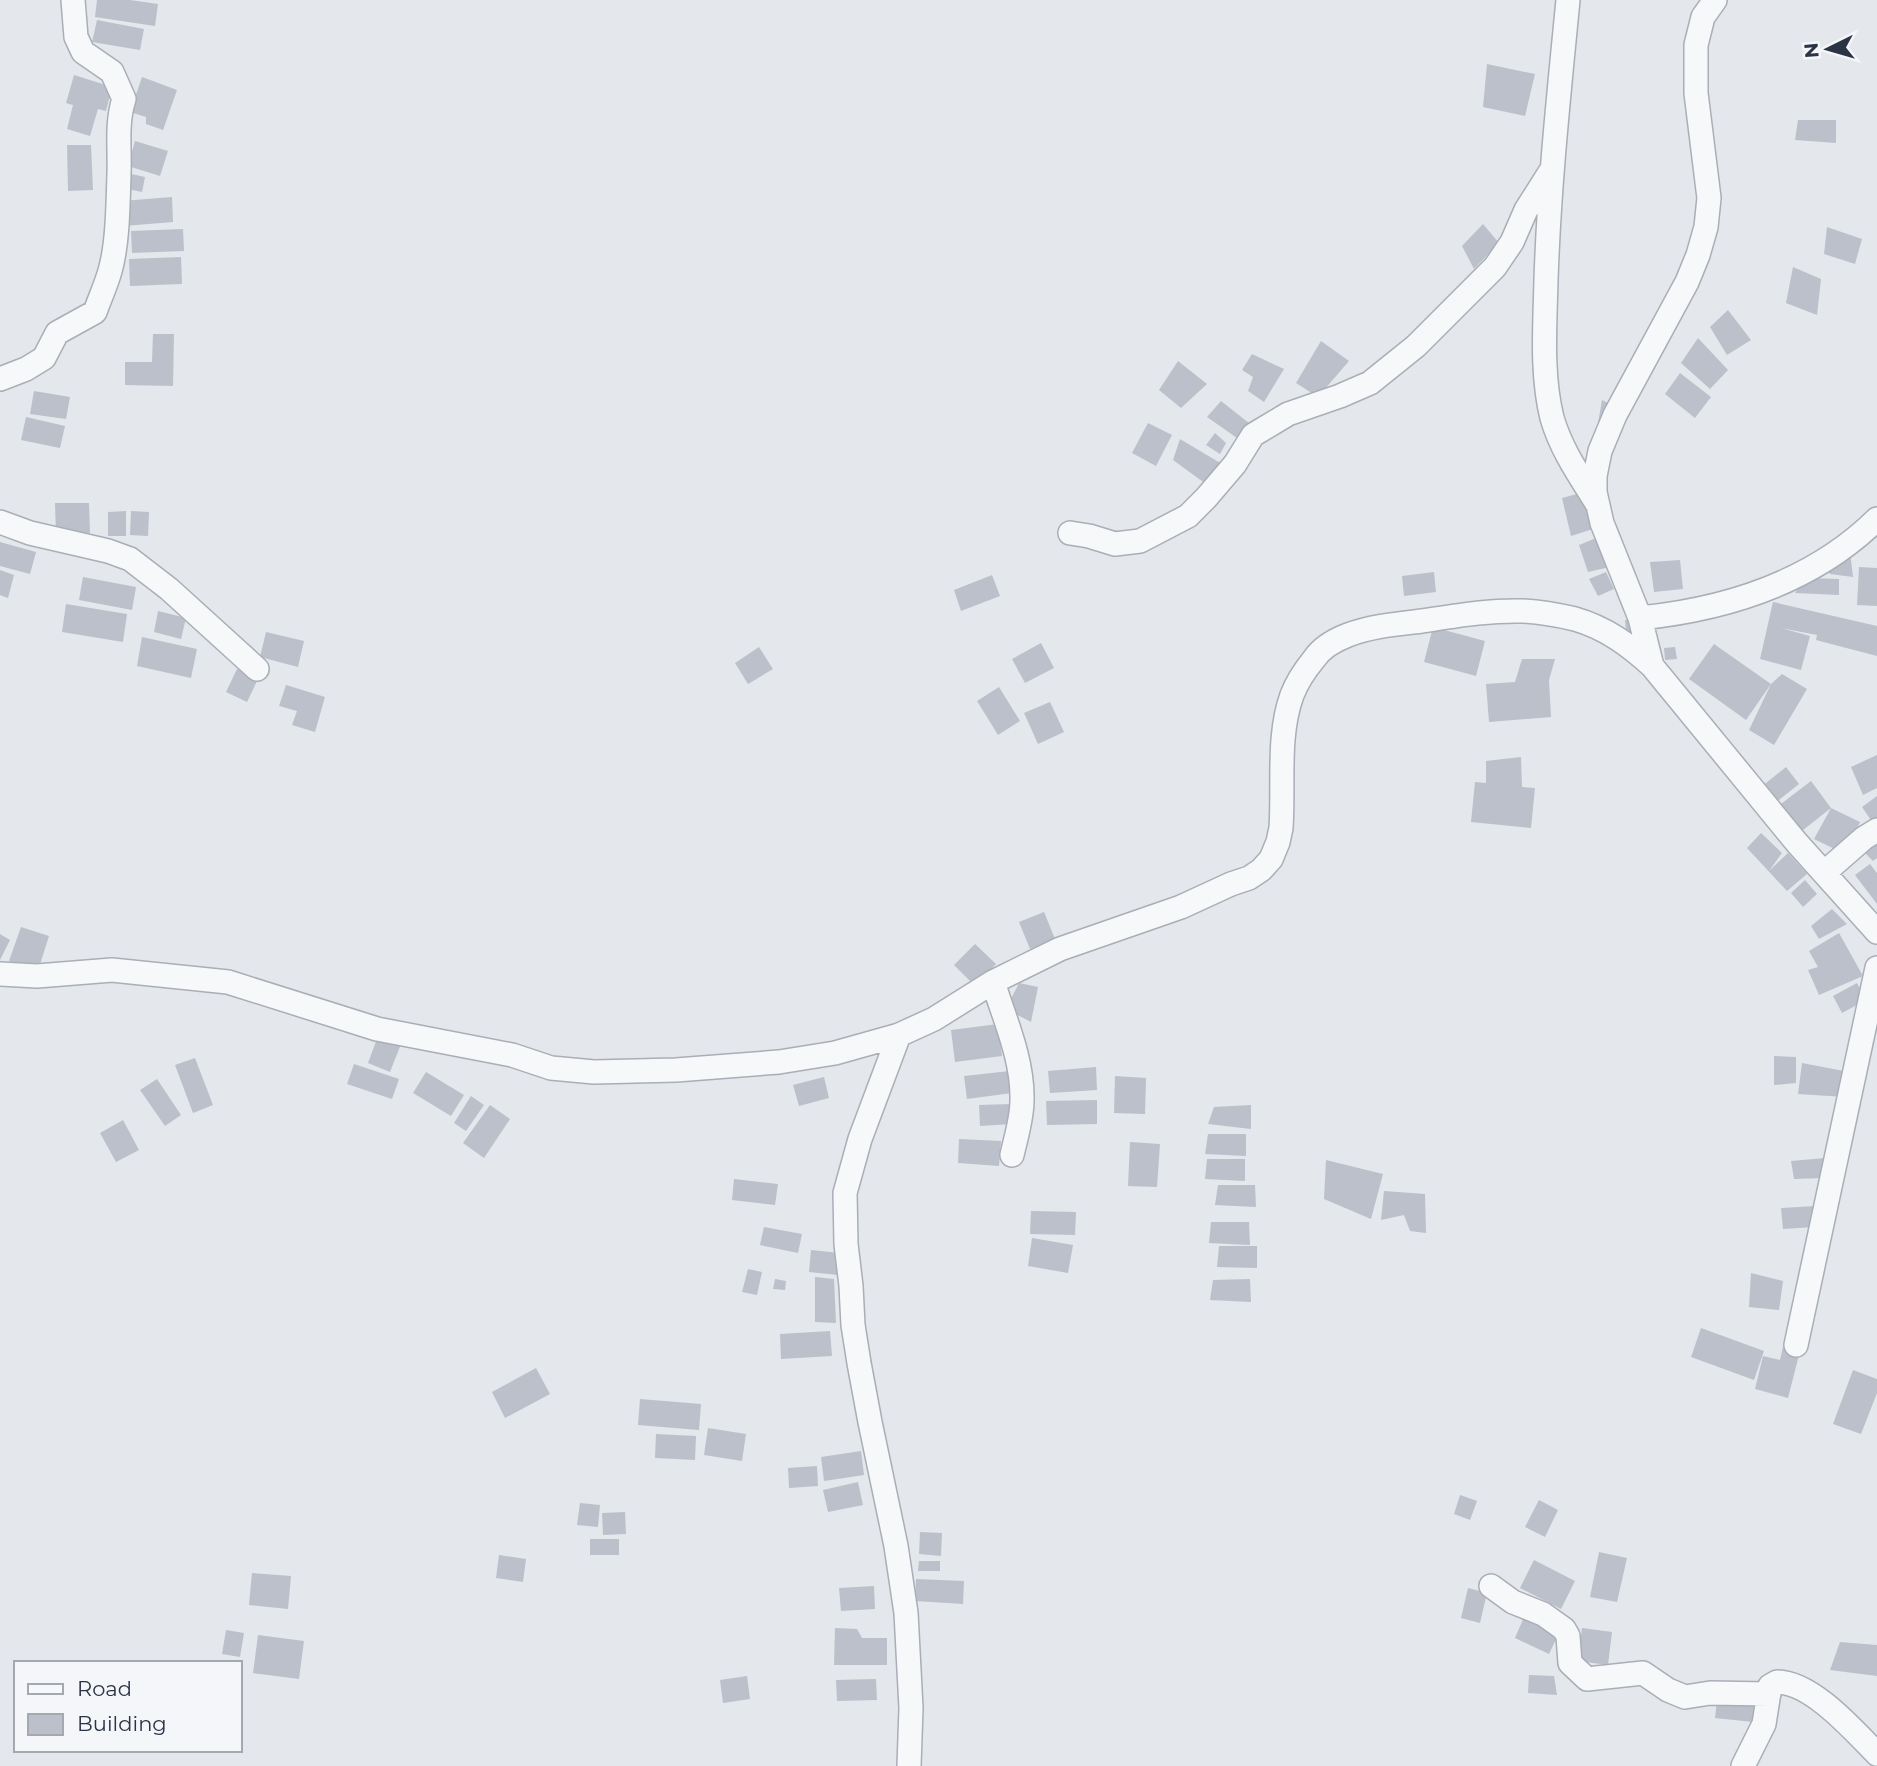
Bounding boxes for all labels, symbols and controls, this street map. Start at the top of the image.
north arrow [1793,14,1863,84]
text: N [1799,42,1824,59]
legend [14,1661,242,1752]
text: Road [77,1676,132,1701]
text: Building [77,1711,167,1736]

